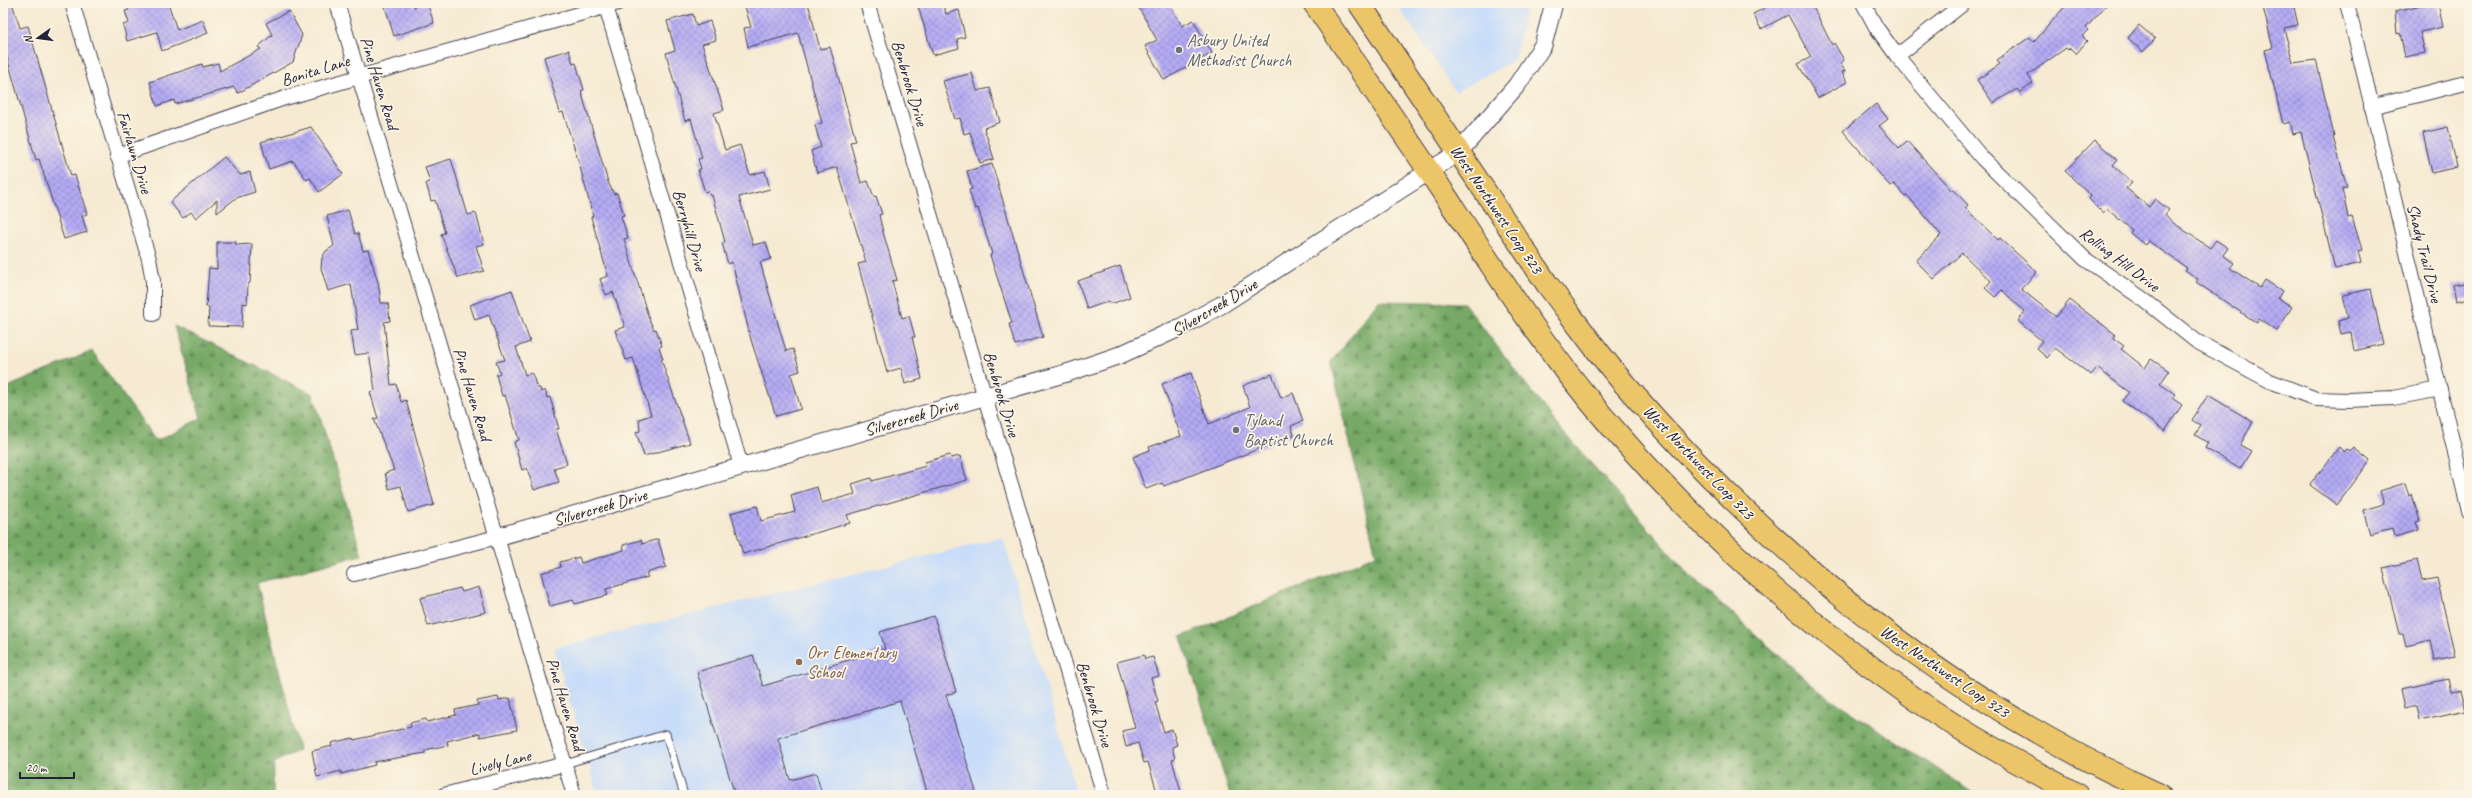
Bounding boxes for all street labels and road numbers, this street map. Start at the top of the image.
street label: Pine Haven Road [355,34,404,134]
street label: Benbrook Drive [887,38,933,130]
street label: Bonita Lane [278,50,353,91]
street label: Fairlawn Drive [112,109,157,197]
street label: West Northwest Loop 323 [1446,141,1548,279]
street label: Berryhill Drive [668,187,712,275]
street label: Shady Trail Drive [2402,202,2447,306]
street label: Rolling Hill Drive [2076,223,2165,297]
street label: Silvercreek Drive [1168,273,1262,341]
street label: Pine Haven Road [448,345,497,445]
street label: Benbrook Drive [979,349,1025,441]
street label: Silvercreek Drive [862,394,962,441]
street label: West Northwest Loop 323 [1639,401,1760,525]
street label: Silvercreek Drive [551,484,651,531]
street label: West Northwest Loop 323 [1876,620,2014,723]
street label: Pine Haven Road [541,655,590,755]
street label: Benbrook Drive [1072,659,1118,751]
street label: Lively Lane [467,744,534,780]

